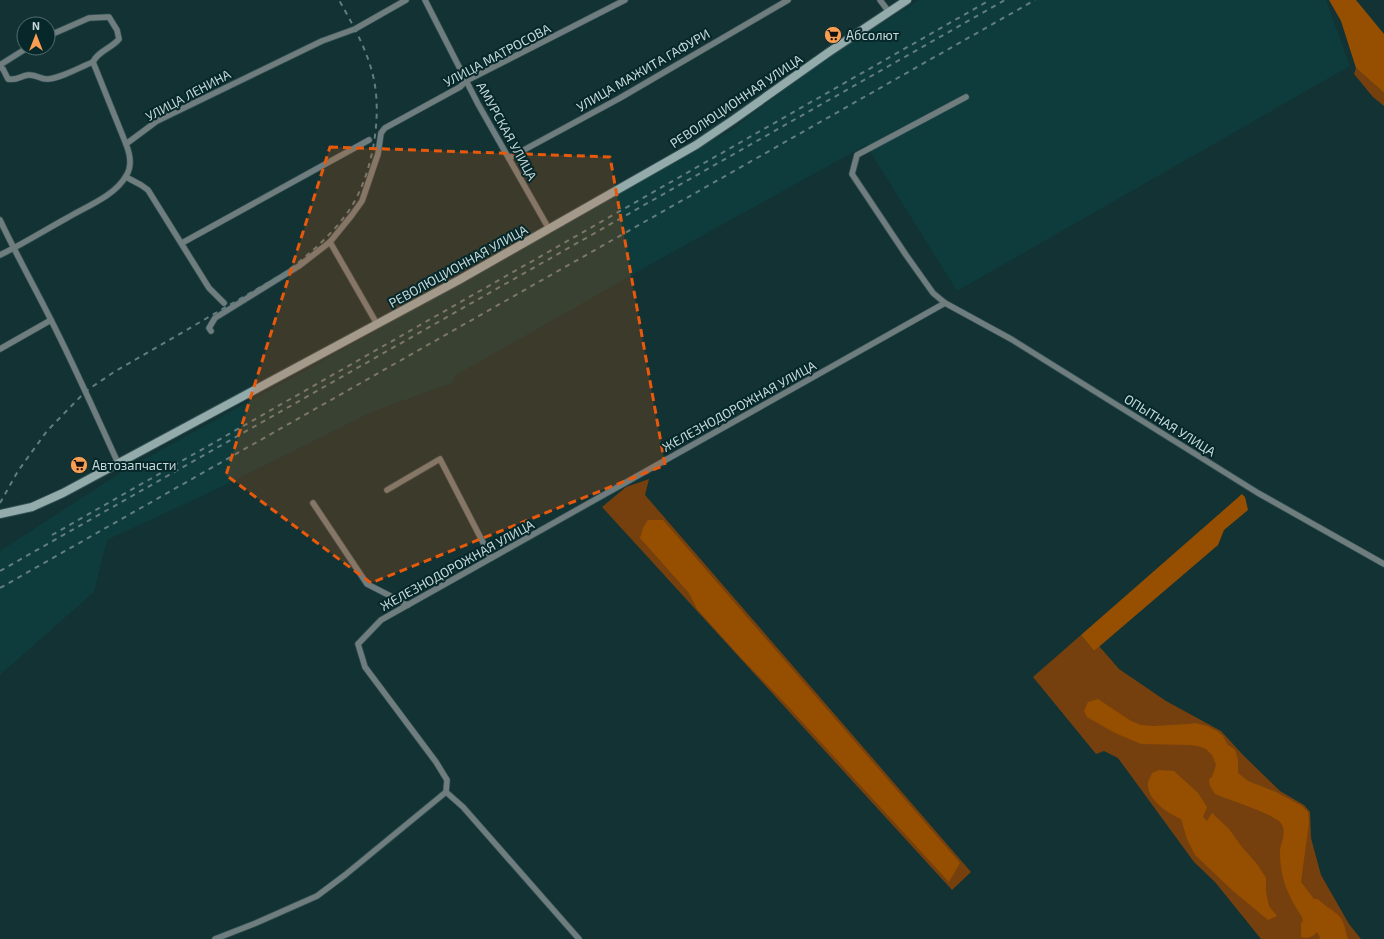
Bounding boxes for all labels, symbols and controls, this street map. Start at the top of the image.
north arrow [16,16,56,56]
text: N [32,19,40,32]
street label: УЛИЦА МАТРОСОВА [441,20,553,90]
street label: УЛИЦА МАЖИТА ГАФУРИ [573,25,713,115]
supermarket icon: Абсолют [823,25,843,45]
place label: Абсолют [846,27,900,43]
street label: РЕВОЛЮЦИОННАЯ УЛИЦА [667,51,805,151]
street label: УЛИЦА ЛЕНИНА [143,66,233,124]
street label: АМУРСКАЯ УЛИЦА [473,79,541,183]
street label: РЕВОЛЮЦИОННАЯ УЛИЦА [386,221,530,311]
street label: ЖЕЛЕЗНОДОРОЖНАЯ УЛИЦА [659,357,819,455]
street label: ОПЫТНАЯ УЛИЦА [1121,390,1219,460]
supermarket icon: Автозапчасти [69,455,89,475]
place label: Автозапчасти [92,457,176,473]
street label: ЖЕЛЕЗНОДОРОЖНАЯ УЛИЦА [377,516,537,614]

